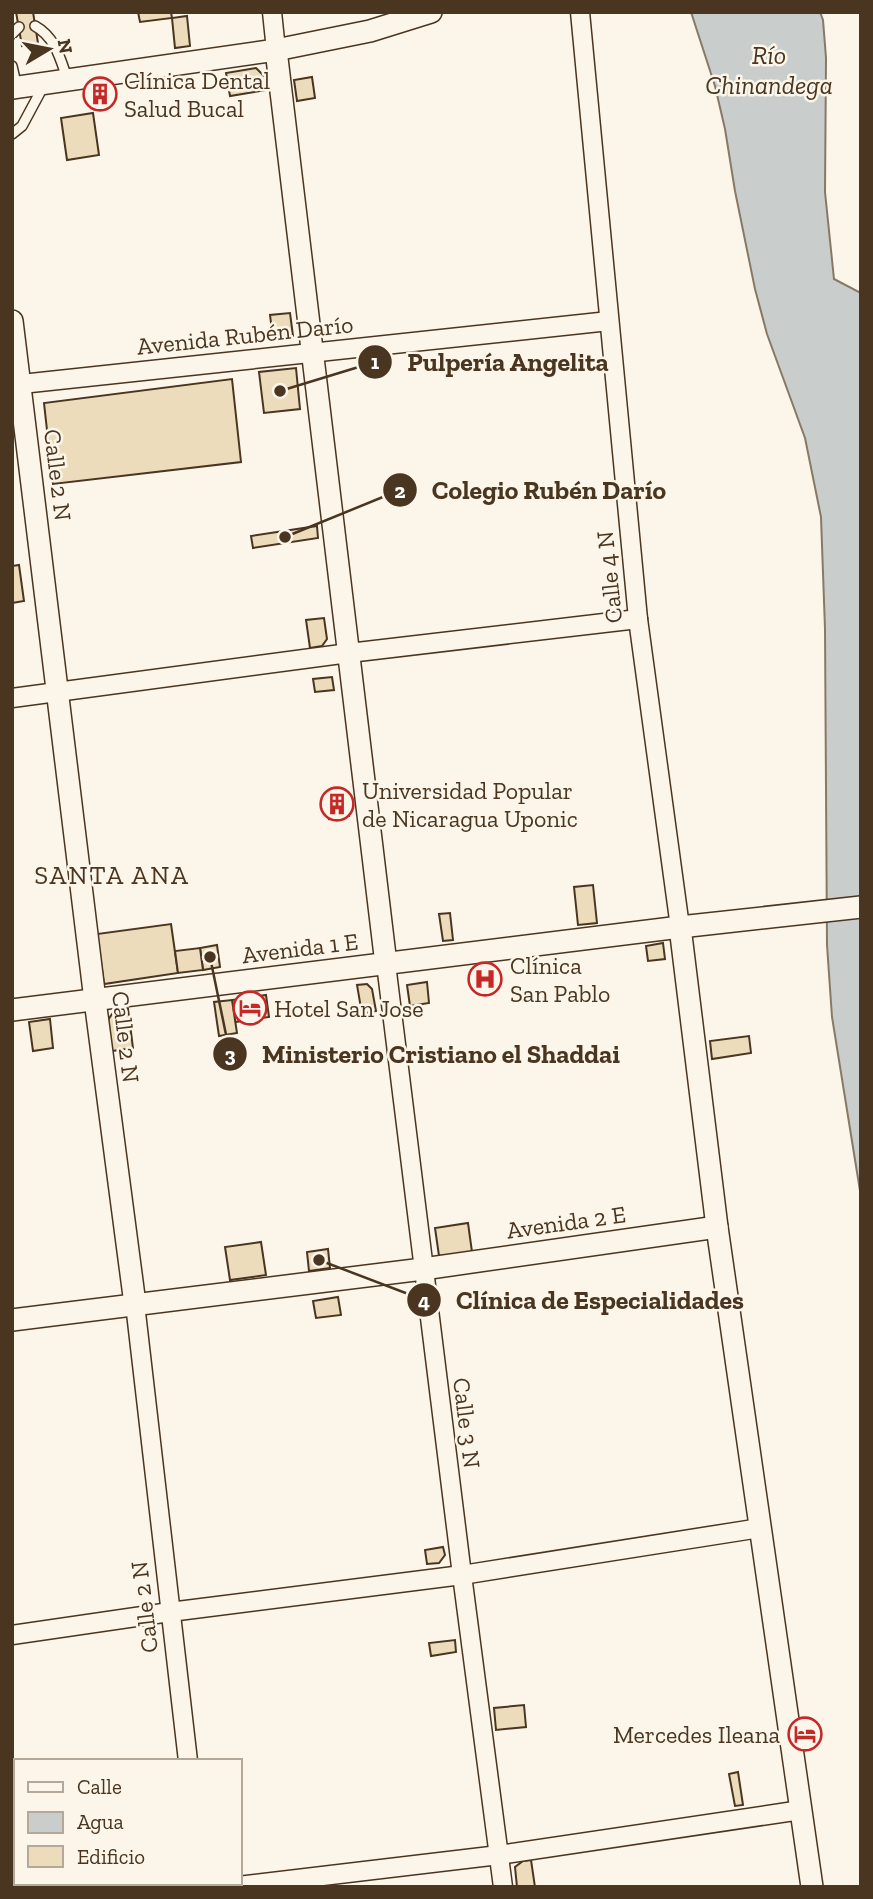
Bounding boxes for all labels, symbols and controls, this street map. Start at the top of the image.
north arrow [14,14,84,84]
text: N [53,37,78,55]
water label: Río Chinandega [705,39,833,101]
place label: Clínica Dental Salud Bucal [124,66,270,123]
building icon: Clínica Dental Salud Bucal [81,75,119,113]
street label: Avenida Rubén Darío [135,309,355,361]
callout: Pulpería Angelita [357,338,623,385]
text: Pulpería Angelita [407,346,609,378]
text: 1 [371,349,380,374]
street label: Calle 2 N [38,428,78,522]
callout: Colegio Rubén Darío [383,467,680,514]
text: Colegio Rubén Darío [432,474,667,506]
text: 2 [394,478,406,503]
street label: Calle 4 N [590,529,628,625]
place label: Universidad Popular de Nicaragua Uponic [362,776,578,833]
building icon: Universidad Popular de Nicaragua Uponic [318,785,356,823]
district label: SANTA ANA [34,859,190,891]
street label: Avenida 1 E [240,926,360,970]
place label: Clínica San Pablo [510,951,610,1008]
hospital icon: Clínica San Pablo [466,960,504,998]
hotel icon: Hotel San Jose [231,989,269,1027]
street label: Calle 2 N [106,990,146,1084]
place label: Hotel San Jose [274,994,423,1023]
callout: Ministerio Cristiano el Shaddai [213,1031,634,1078]
text: Ministerio Cristiano el Shaddai [262,1038,620,1070]
text: 3 [224,1042,236,1067]
street label: Avenida 2 E [504,1199,628,1245]
callout: Clínica de Especialidades [407,1277,758,1324]
text: Clínica de Especialidades [456,1284,744,1316]
text: 4 [418,1288,430,1313]
street label: Calle 3 N [447,1376,487,1470]
street label: Calle 2 N [124,1560,164,1654]
hotel icon: Mercedes Ileana [786,1715,824,1753]
place label: Mercedes Ileana [613,1720,780,1749]
legend [14,1759,242,1885]
text: Calle [77,1774,122,1799]
text: Agua [77,1809,124,1834]
text: Edificio [77,1844,145,1869]

